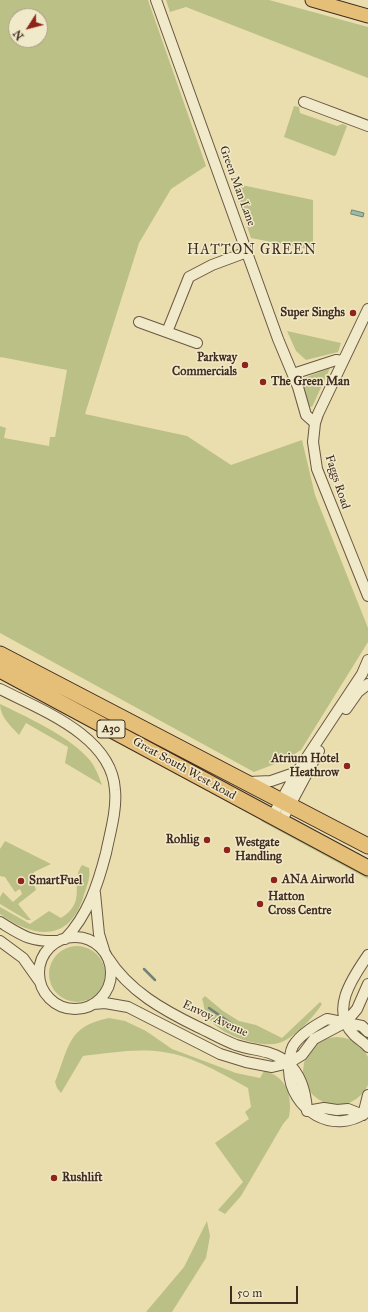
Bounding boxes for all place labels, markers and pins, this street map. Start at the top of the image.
place label: Super Singhs [280,306,345,320]
marker: Super Singhs [348,308,358,318]
place label: Parkway Commercials [172,351,237,379]
marker: Parkway Commercials [240,360,250,370]
place label: The Green Man [271,375,350,389]
marker: The Green Man [258,377,268,387]
place label: Atrium Hotel Heathrow [271,752,339,780]
marker: Atrium Hotel Heathrow [342,761,352,771]
place label: Rohlig [166,833,199,847]
marker: Rohlig [202,835,212,845]
place label: Westgate Handling [235,836,282,864]
marker: Westgate Handling [222,845,232,855]
place label: ANA Airworld [282,873,354,887]
place label: SmartFuel [29,874,82,888]
marker: ANA Airworld [269,875,279,885]
marker: SmartFuel [16,876,26,886]
place label: Hatton Cross Centre [268,890,331,918]
marker: Hatton Cross Centre [255,899,265,909]
place label: Rushlift [62,1171,103,1185]
marker: Rushlift [49,1173,59,1183]

